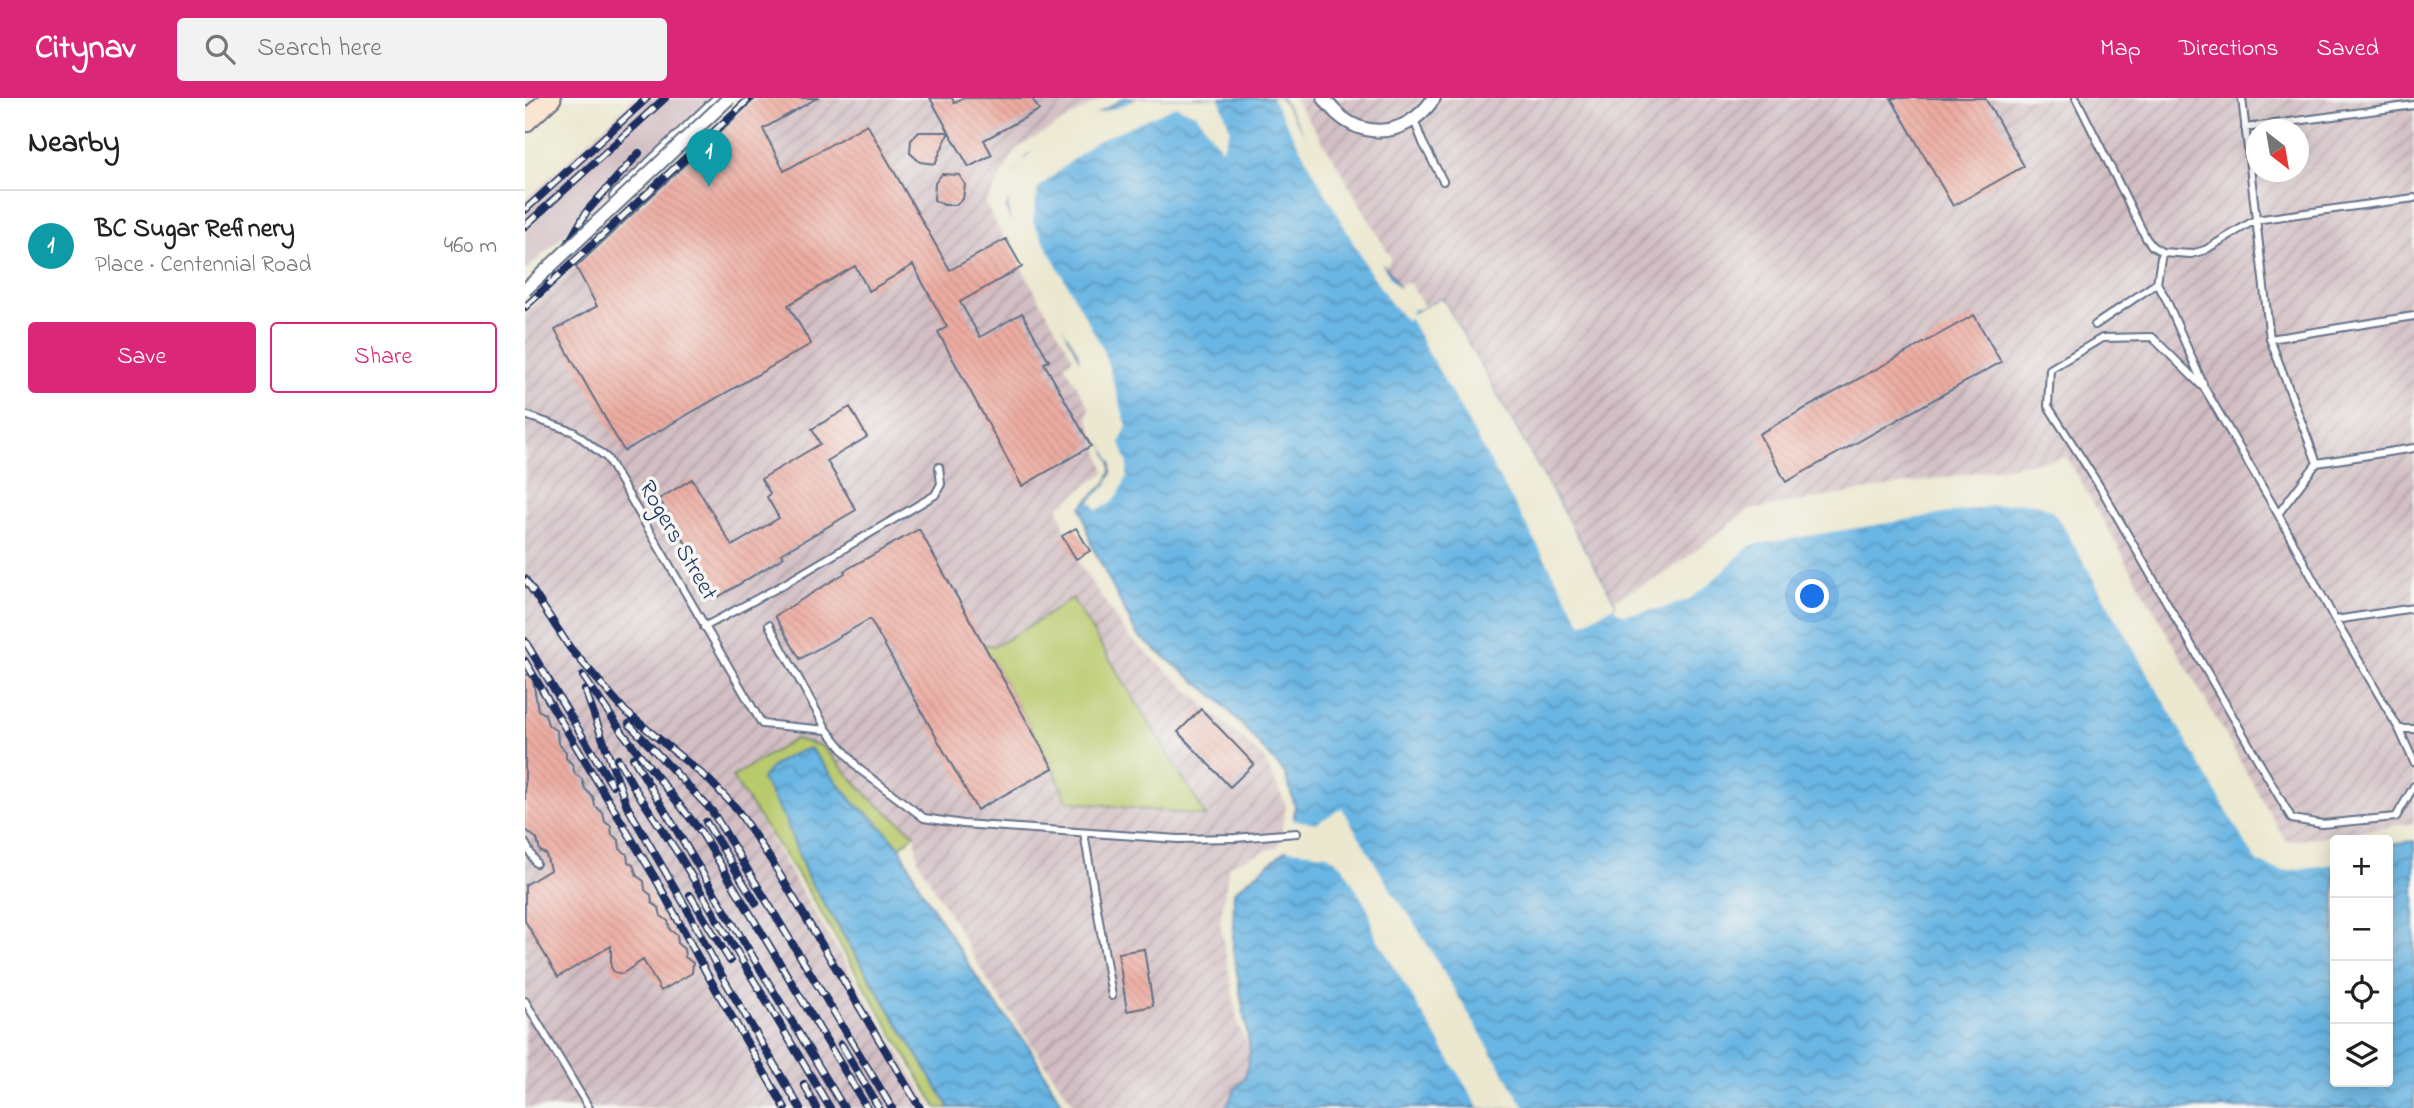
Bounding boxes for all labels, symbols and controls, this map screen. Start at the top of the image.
search box [177,18,667,81]
text: Citynav [35,25,135,73]
icon: search [201,30,239,68]
text: Search here [257,30,382,68]
text: Map [2100,32,2141,67]
text: Directions [2179,32,2278,67]
text: Saved [2316,32,2379,67]
north arrow [2246,119,2309,182]
text: Nearby [28,122,120,166]
pin: 1 [686,129,732,187]
text: BC Sugar Refinery [95,211,295,249]
text: 1 [47,230,55,263]
text: 460 m [444,230,497,263]
text: Place · Centennial Road [95,249,311,282]
button: Save [28,322,256,393]
button: Share [270,322,497,393]
street label: Rogers Street [628,474,726,608]
your location [1795,579,1829,613]
map controls [2330,835,2393,1087]
button: + [2330,835,2393,898]
button: − [2330,898,2393,961]
button: locate [2330,961,2393,1024]
button: layers [2330,1024,2393,1087]

